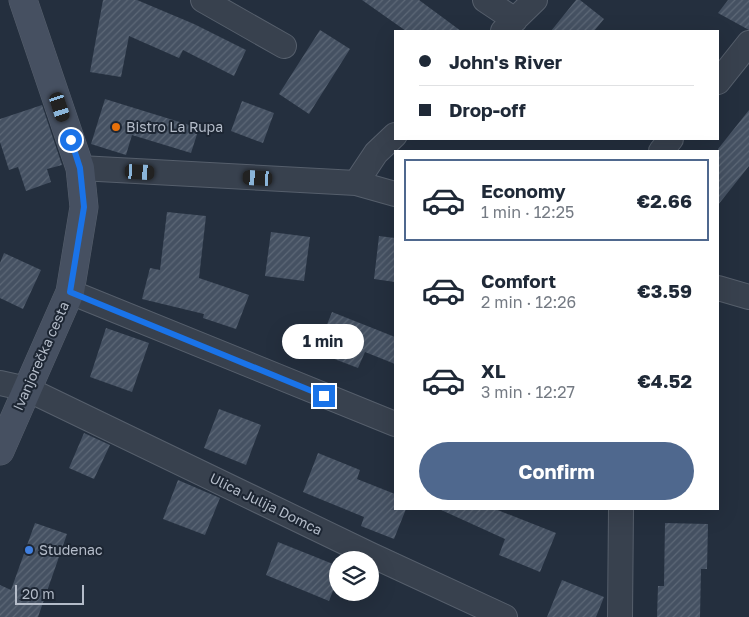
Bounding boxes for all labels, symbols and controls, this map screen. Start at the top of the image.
text: John's River [449,50,562,73]
car [48,90,71,124]
text: Drop-off [449,98,526,121]
place label: Bistro La Rupa [126,118,223,135]
marker: Bistro La Rupa [110,121,122,133]
route start [60,129,82,151]
car [124,164,155,180]
car [242,170,273,186]
icon: car [421,178,466,223]
text: Economy [481,179,566,202]
text: €2.66 [637,189,692,212]
text: 1 min · 12:25 [481,202,574,222]
icon: car [421,268,466,313]
text: Comfort [481,269,556,292]
text: €3.59 [637,279,692,302]
text: 2 min · 12:26 [481,292,576,312]
street label: Ivanjorečka cesta [9,299,72,413]
callout: 1 min [283,324,365,358]
text: 1 min [303,331,343,351]
icon: car [421,358,466,403]
text: XL [481,359,506,382]
text: €4.52 [637,369,692,392]
text: 3 min · 12:27 [481,382,575,402]
route end [313,385,335,407]
button: Confirm [419,442,694,500]
street label: Ulica Julija Domca [207,469,325,538]
place label: Studenac [39,541,103,558]
marker: Studenac [23,544,35,556]
map controls [329,551,379,601]
button: layers [329,551,379,601]
scale bar [15,582,84,605]
text: 20 m [22,585,55,602]

